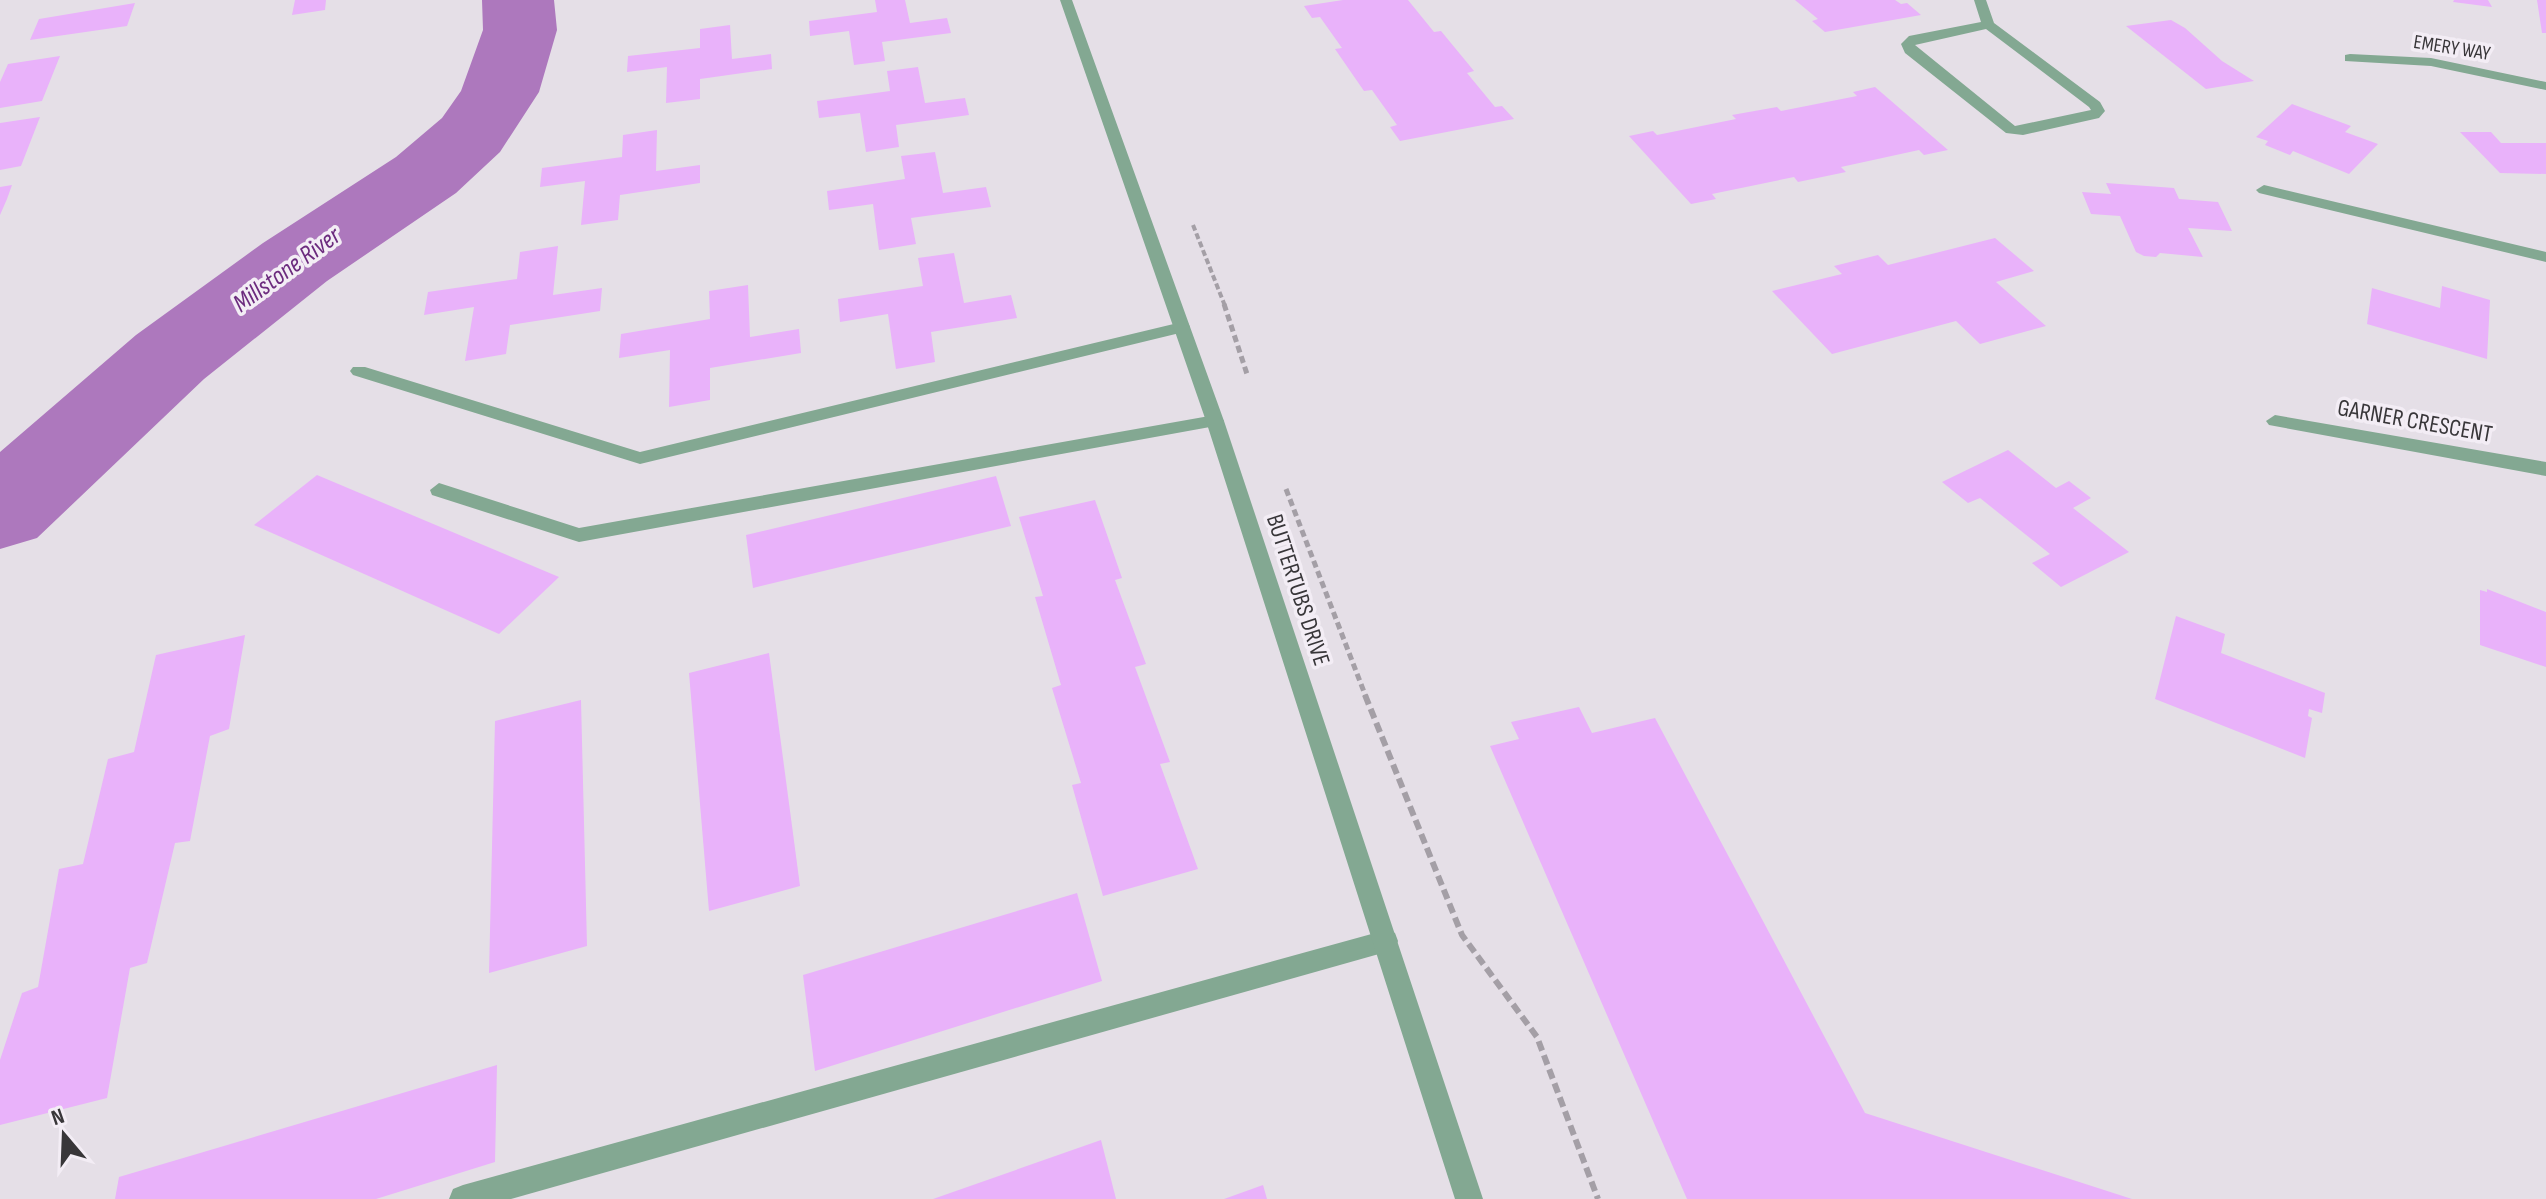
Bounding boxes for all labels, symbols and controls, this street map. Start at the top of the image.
street label: EMERY WAY [2412,30,2493,66]
water label: Millstone River [227,220,348,319]
street label: GARNER CRESCENT [2335,393,2495,449]
street label: BUTTERTUBS DRIVE [1260,511,1336,669]
north arrow [24,1095,104,1175]
text: N [48,1103,68,1132]

